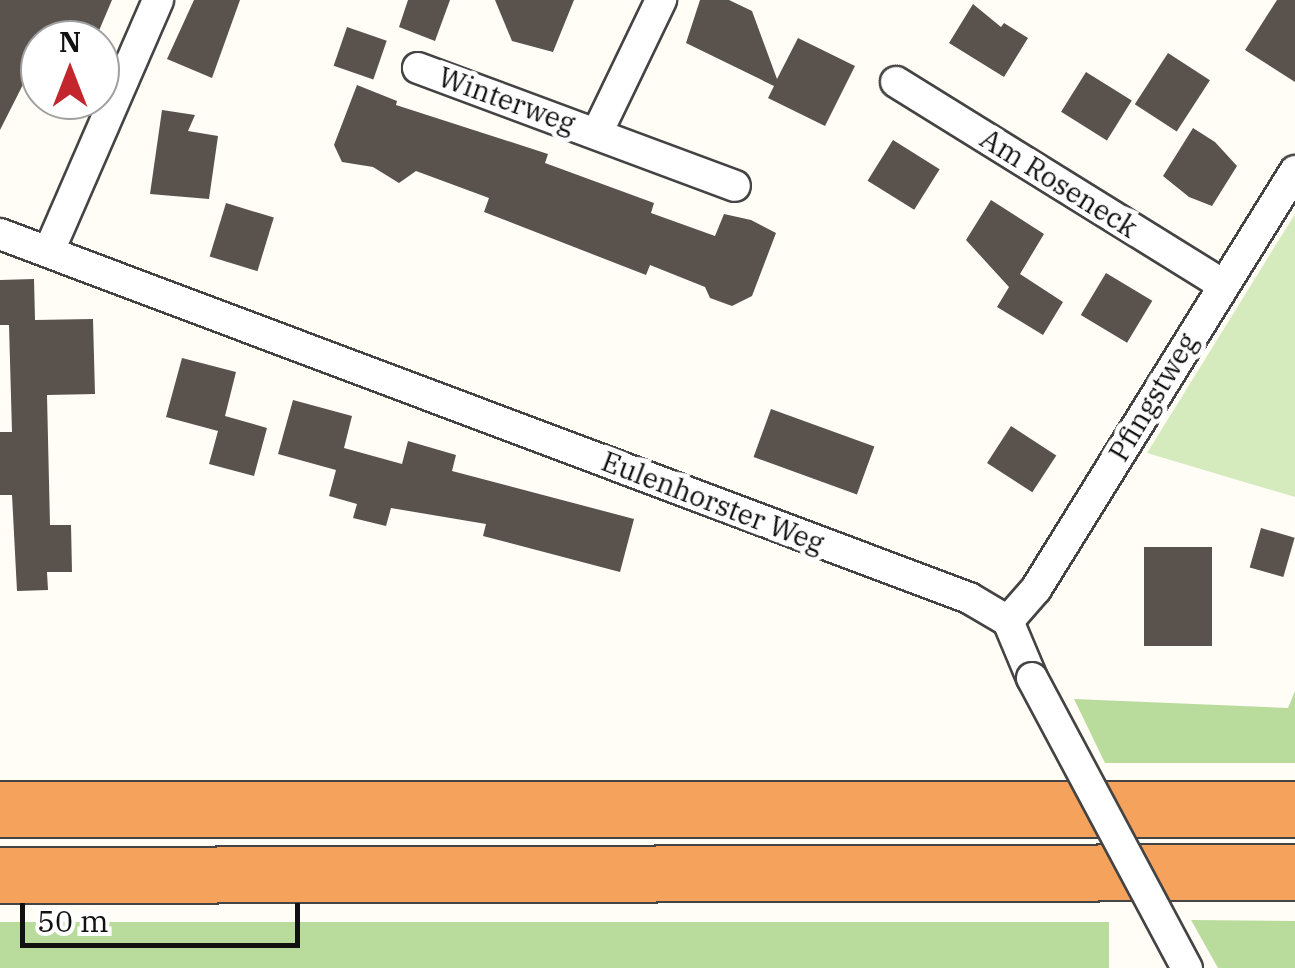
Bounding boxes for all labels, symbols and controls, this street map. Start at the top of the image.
north arrow [20,20,120,120]
text: N [59,23,81,60]
street label: Winterweg [434,60,580,140]
street label: Am Roseneck [974,121,1144,245]
street label: Pfingstweg [1102,327,1204,467]
street label: Eulenhorster Weg [597,444,829,560]
scale bar [25,883,305,945]
text: 50 m [37,901,109,940]

